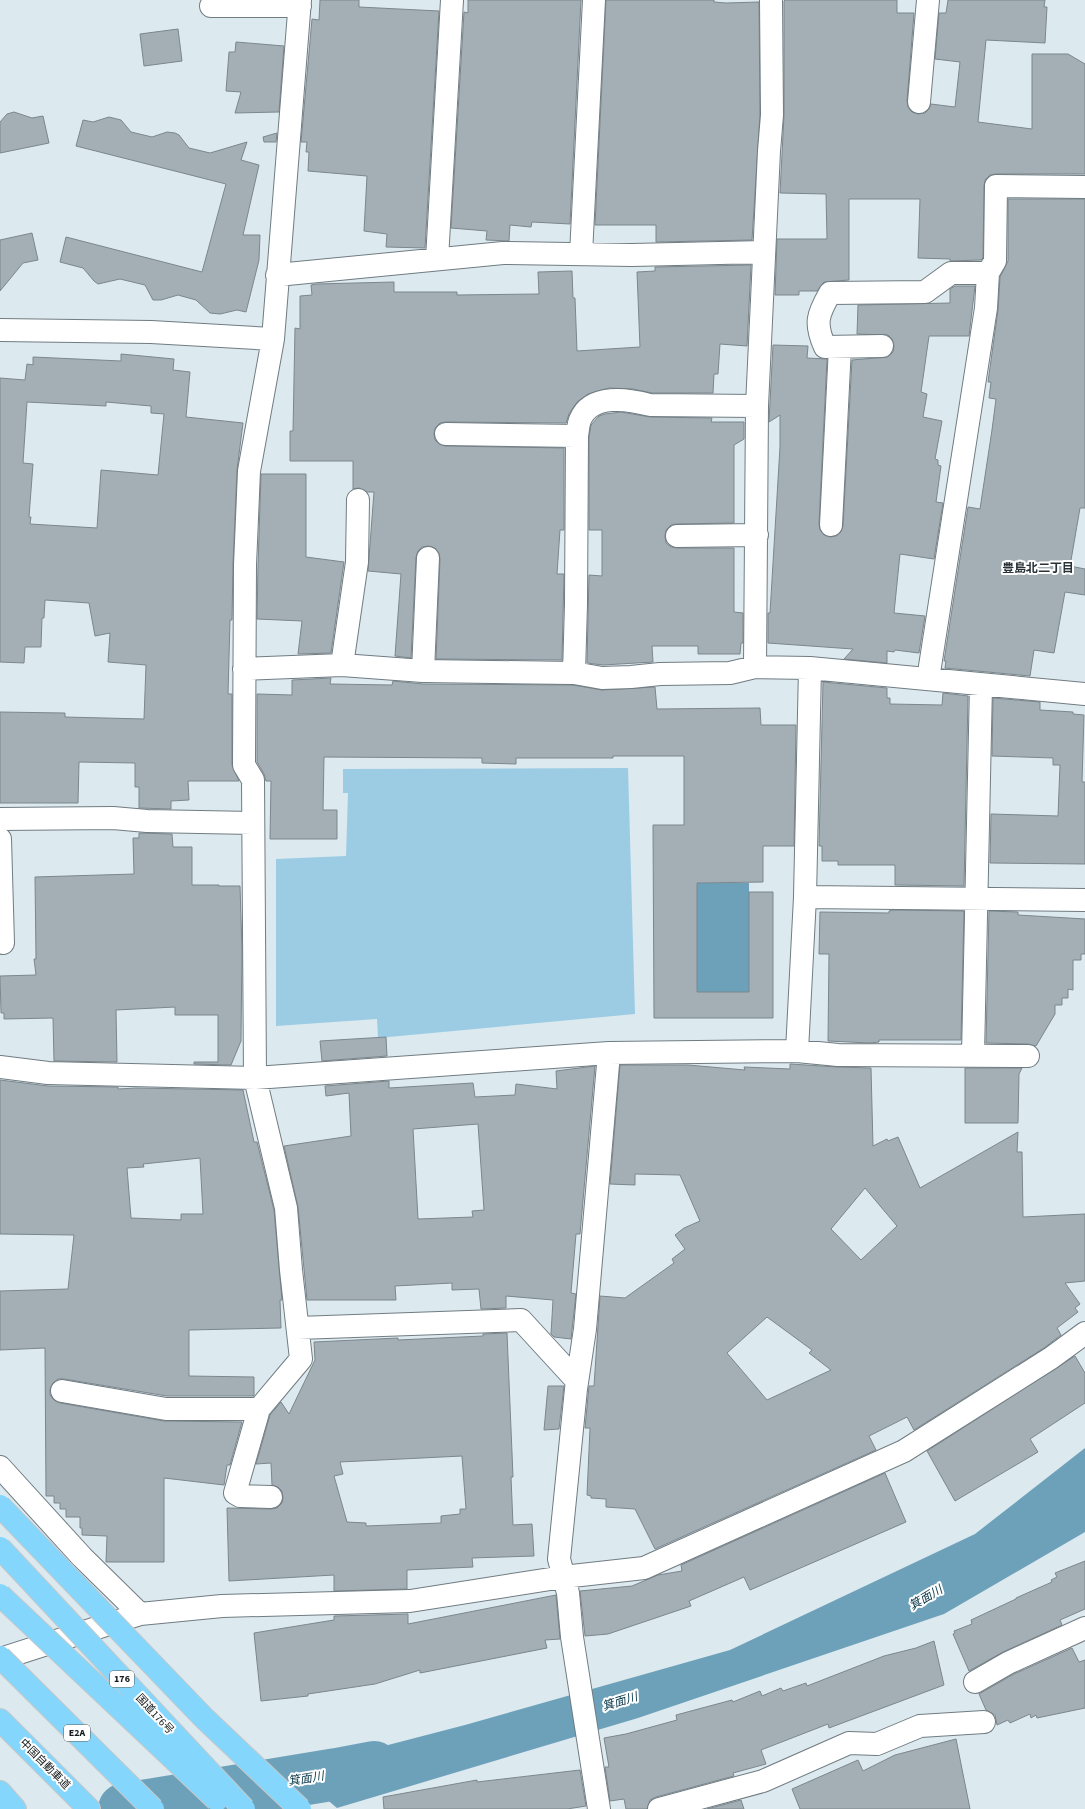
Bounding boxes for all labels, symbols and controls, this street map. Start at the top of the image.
district label: 豊島北二丁目 [1002,560,1074,577]
water label: 箕面川 [906,1580,948,1615]
road number: 176 [110,1671,134,1687]
water label: 箕面川 [600,1688,642,1715]
street label: 国道176号 [133,1691,177,1737]
road number: E2A [64,1725,90,1741]
street label: 中国自動車道 [16,1735,74,1793]
water label: 箕面川 [287,1767,327,1790]

